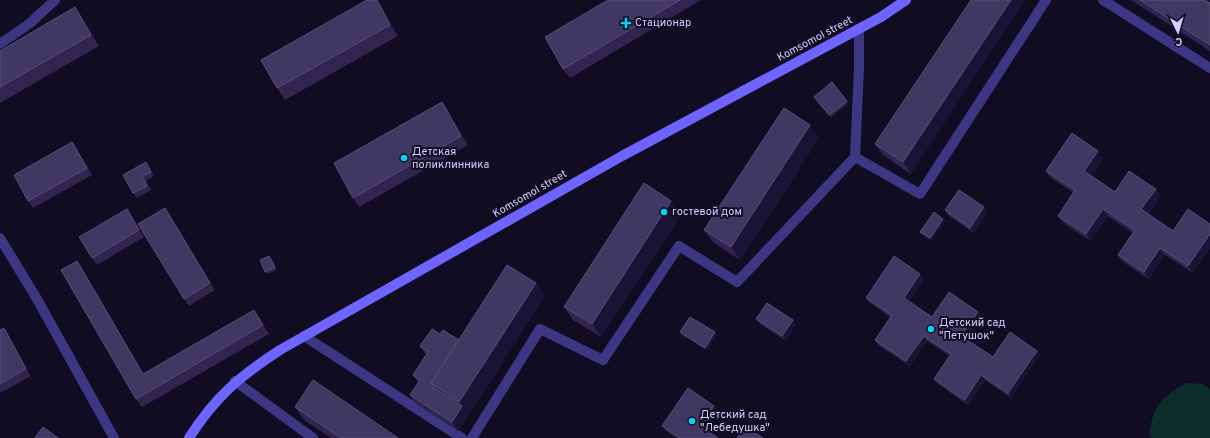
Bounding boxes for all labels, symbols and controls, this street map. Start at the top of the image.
north arrow [1158,12,1198,52]
street label: Komsomol street [775,13,855,65]
place label: Стационар [635,16,691,30]
marker: Стационар [620,17,632,29]
text: С [1175,34,1183,48]
place label: Детская поликлинника [412,145,490,172]
marker: Детская поликлинника [399,153,409,163]
street label: Komsomol street [490,167,570,221]
place label: гостевой дом [672,205,742,219]
marker: гостевой дом [659,207,669,217]
place label: Детский сад "Петушок" [939,316,1006,343]
marker: Детский сад "Петушок" [926,324,936,334]
place label: Детский сад "Лебедушка" [700,408,770,435]
marker: Детский сад "Лебедушка" [687,416,697,426]

